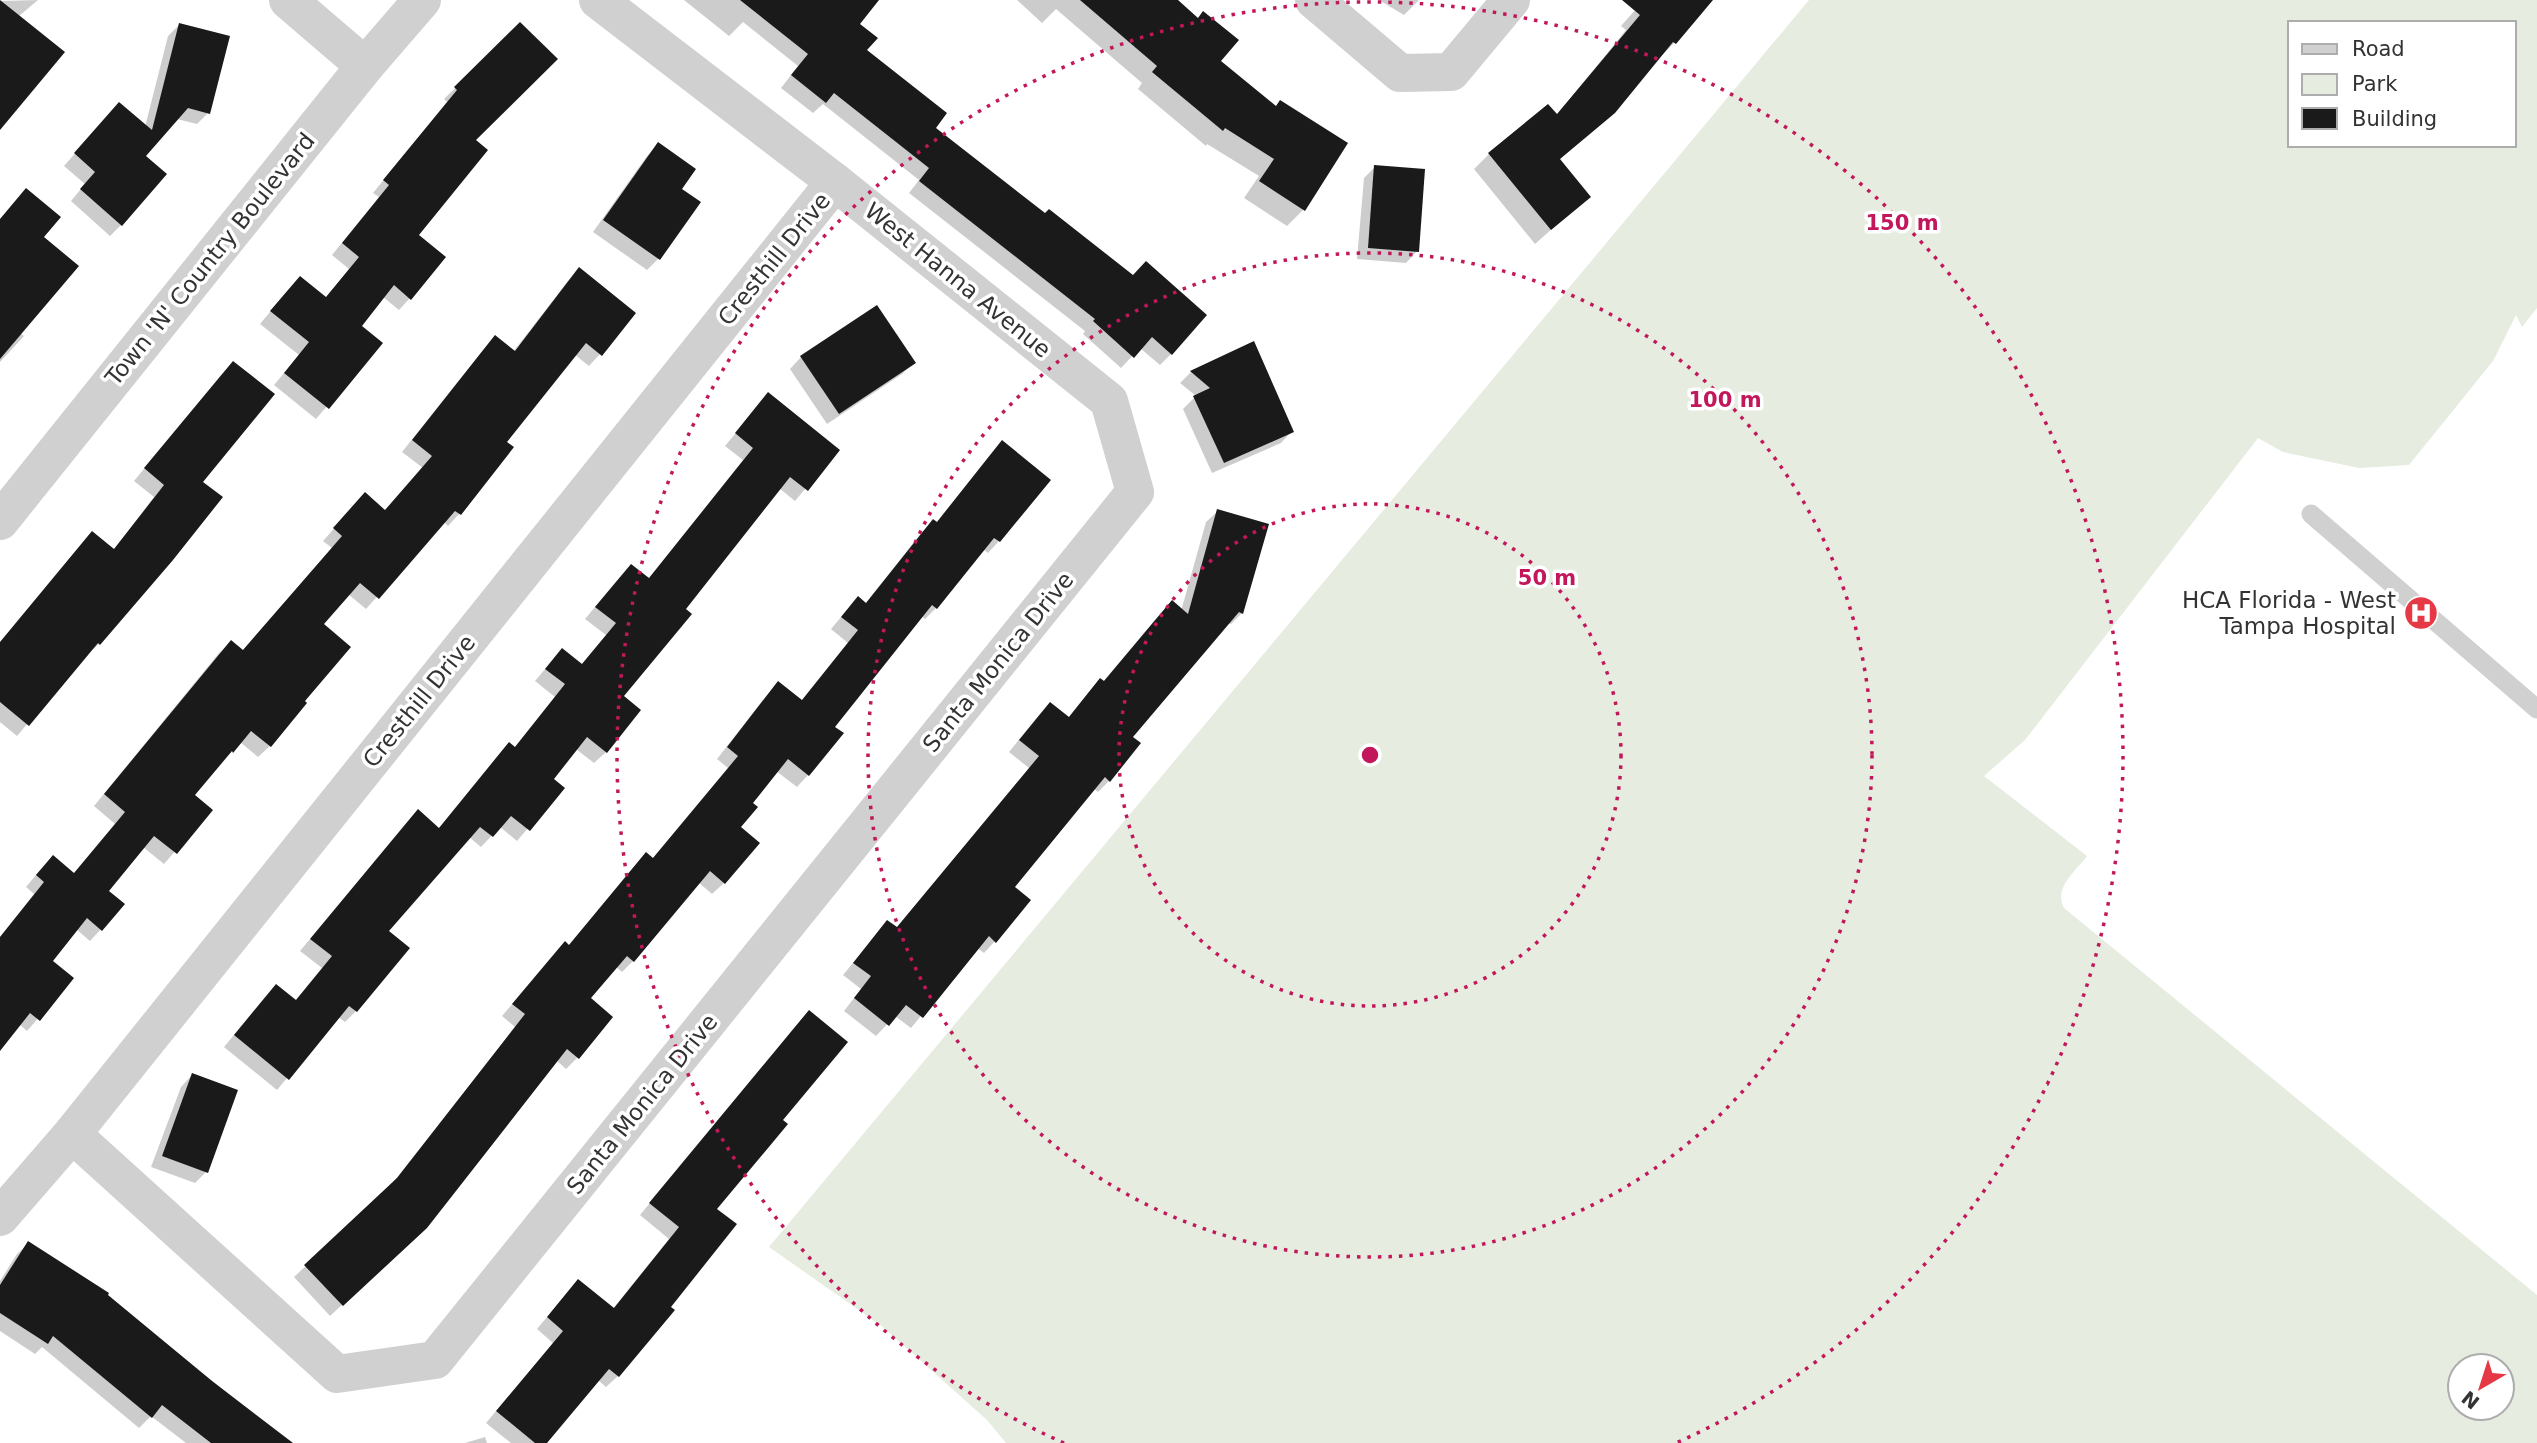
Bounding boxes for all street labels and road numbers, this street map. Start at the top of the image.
street label: Town 'N' Country Boulevard [99,128,320,391]
street label: Cresthill Drive [713,188,835,330]
street label: West Hanna Avenue [860,197,1056,363]
street label: Santa Monica Drive [917,567,1079,757]
street label: Cresthill Drive [358,630,480,772]
street label: Santa Monica Drive [561,1009,723,1199]

